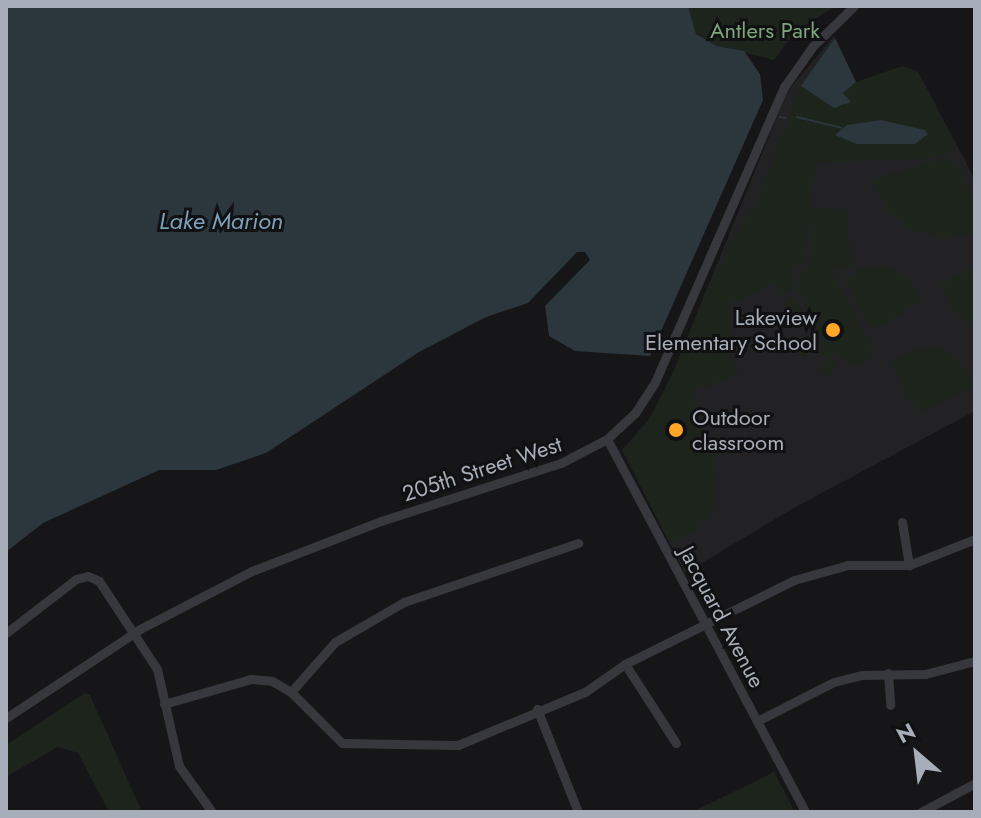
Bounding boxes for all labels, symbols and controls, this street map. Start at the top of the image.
park label: Antlers Park [710,18,820,44]
water label: Lake Marion [159,207,283,235]
place label: Lakeview Elementary School [645,304,817,356]
marker: Lakeview Elementary School [824,321,842,339]
place label: Outdoor classroom [692,404,784,456]
marker: Outdoor classroom [667,421,685,439]
street label: 205th Street West [399,431,565,507]
street label: Jacquard Avenue [674,542,770,692]
north arrow [877,714,957,794]
text: N [891,715,921,751]

